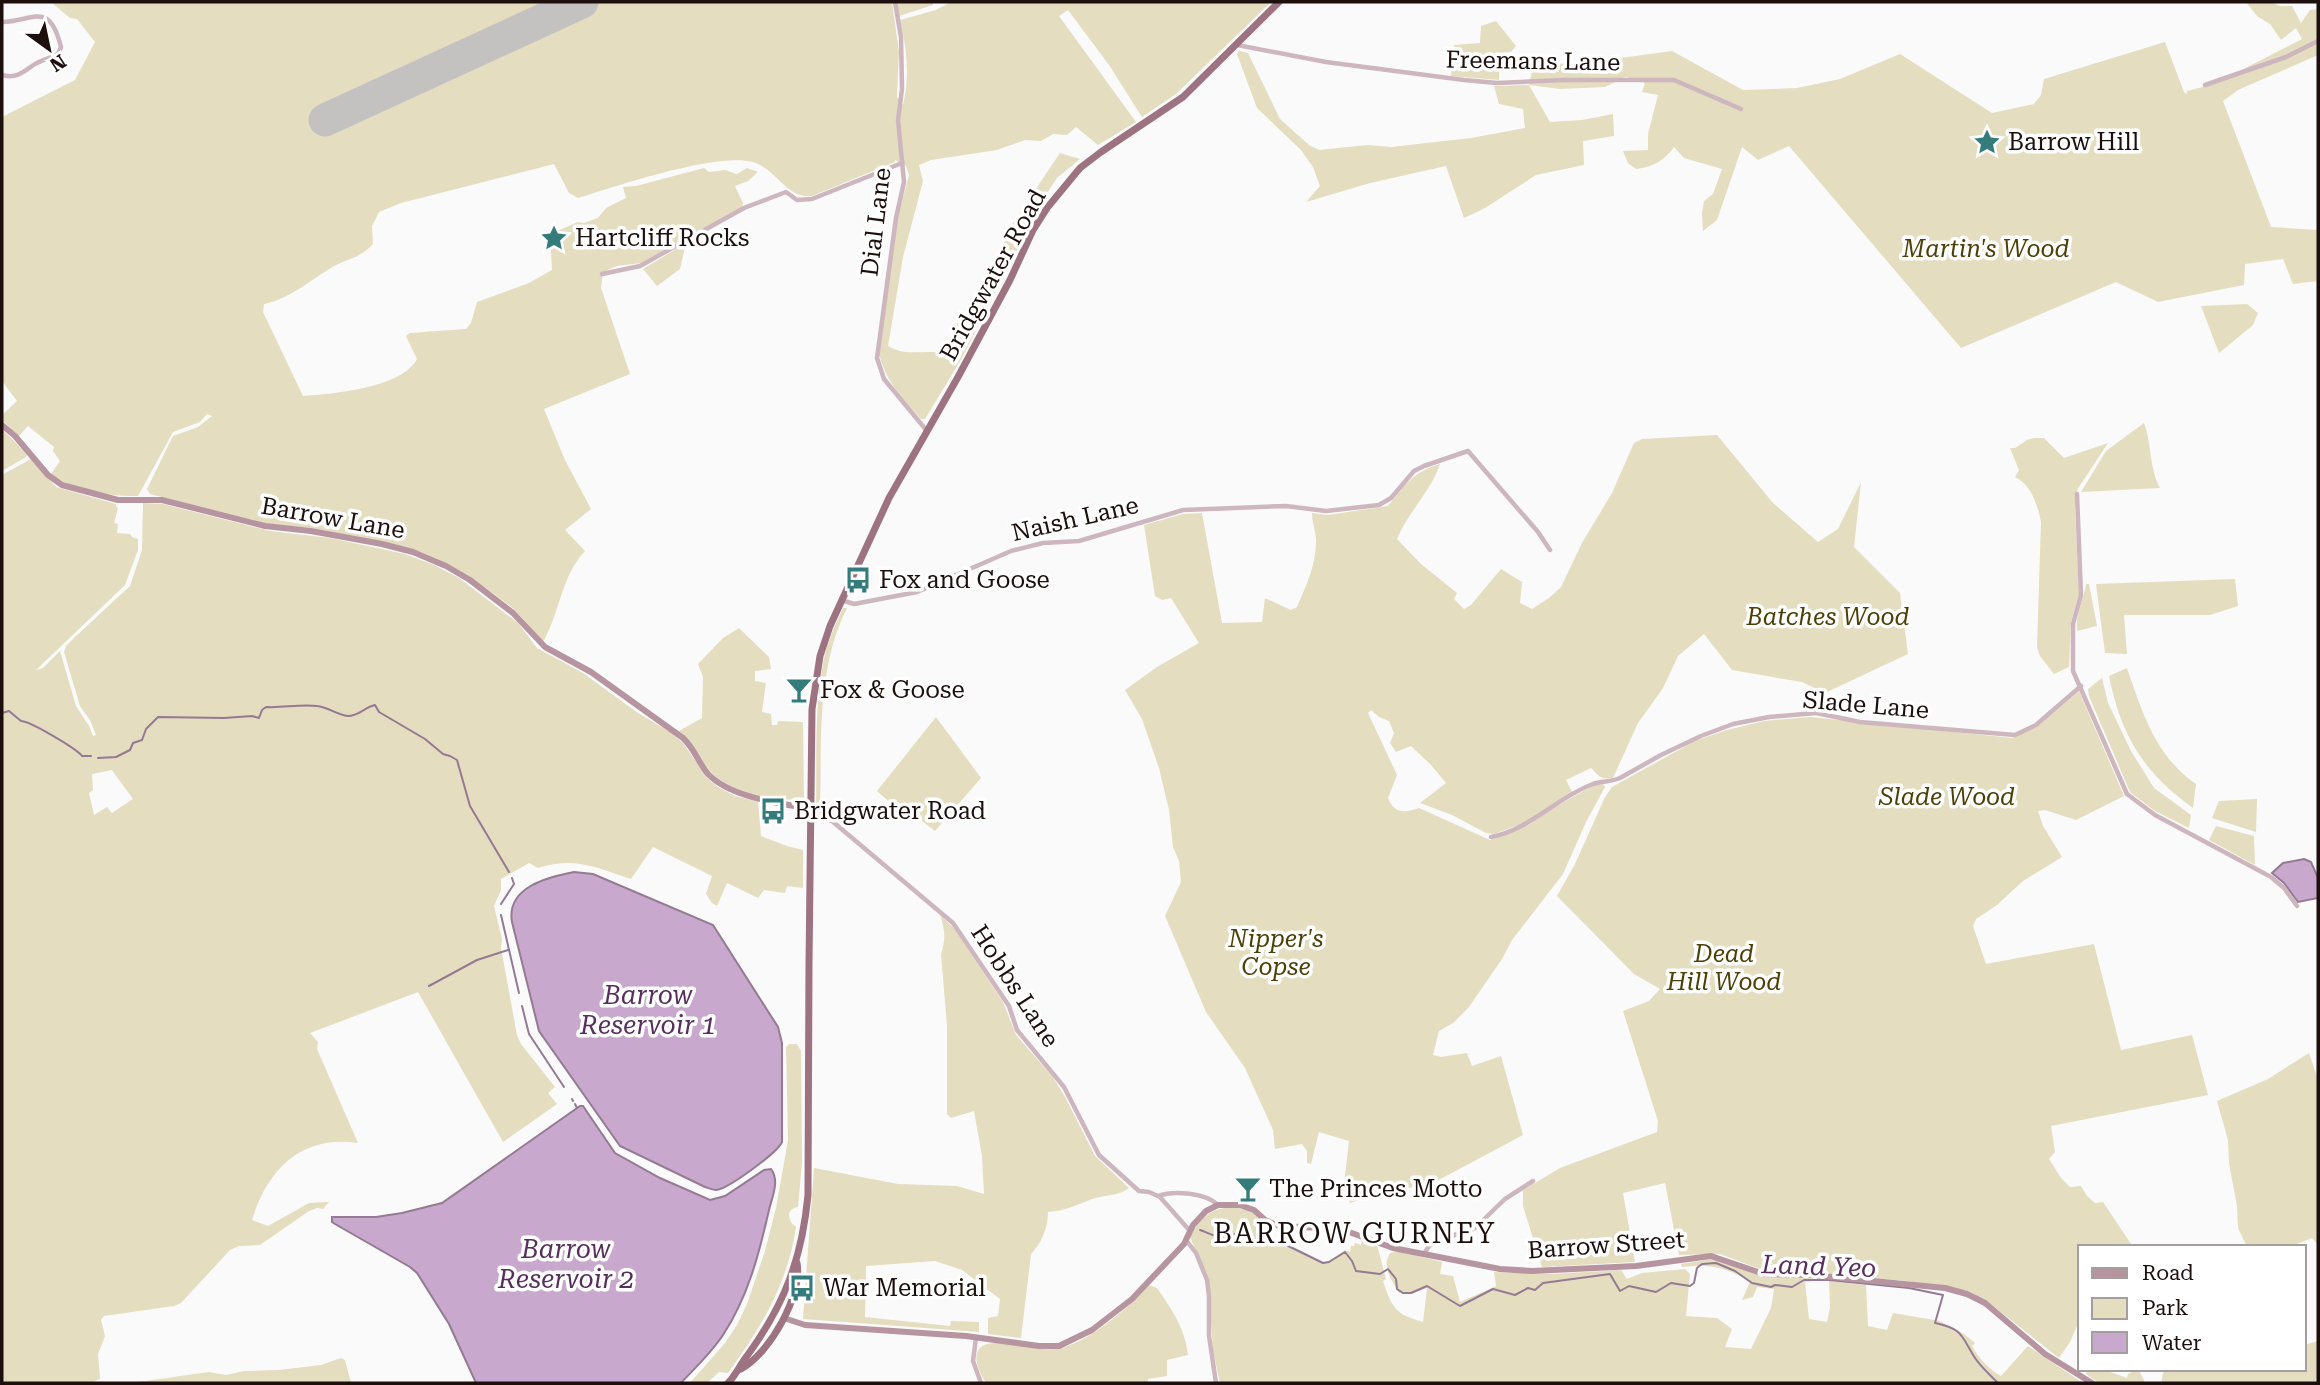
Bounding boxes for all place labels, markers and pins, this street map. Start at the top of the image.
place icon: Barrow Hill [1972,127,2002,157]
place label: Barrow Hill [2008,128,2139,156]
place icon: Hartcliff Rocks [539,223,569,253]
place label: Hartcliff Rocks [575,224,749,252]
bus stop icon: Fox and Goose [843,565,873,595]
place label: Fox and Goose [879,566,1050,594]
bar icon: Fox & Goose [784,675,814,705]
place label: Fox & Goose [820,676,965,704]
bus stop icon: Bridgwater Road [758,796,788,826]
place label: Bridgwater Road [794,797,986,825]
bar icon: The Princes Motto [1233,1174,1263,1204]
place label: The Princes Motto [1269,1175,1482,1203]
bus stop icon: War Memorial [787,1273,817,1303]
place label: War Memorial [823,1274,986,1302]

